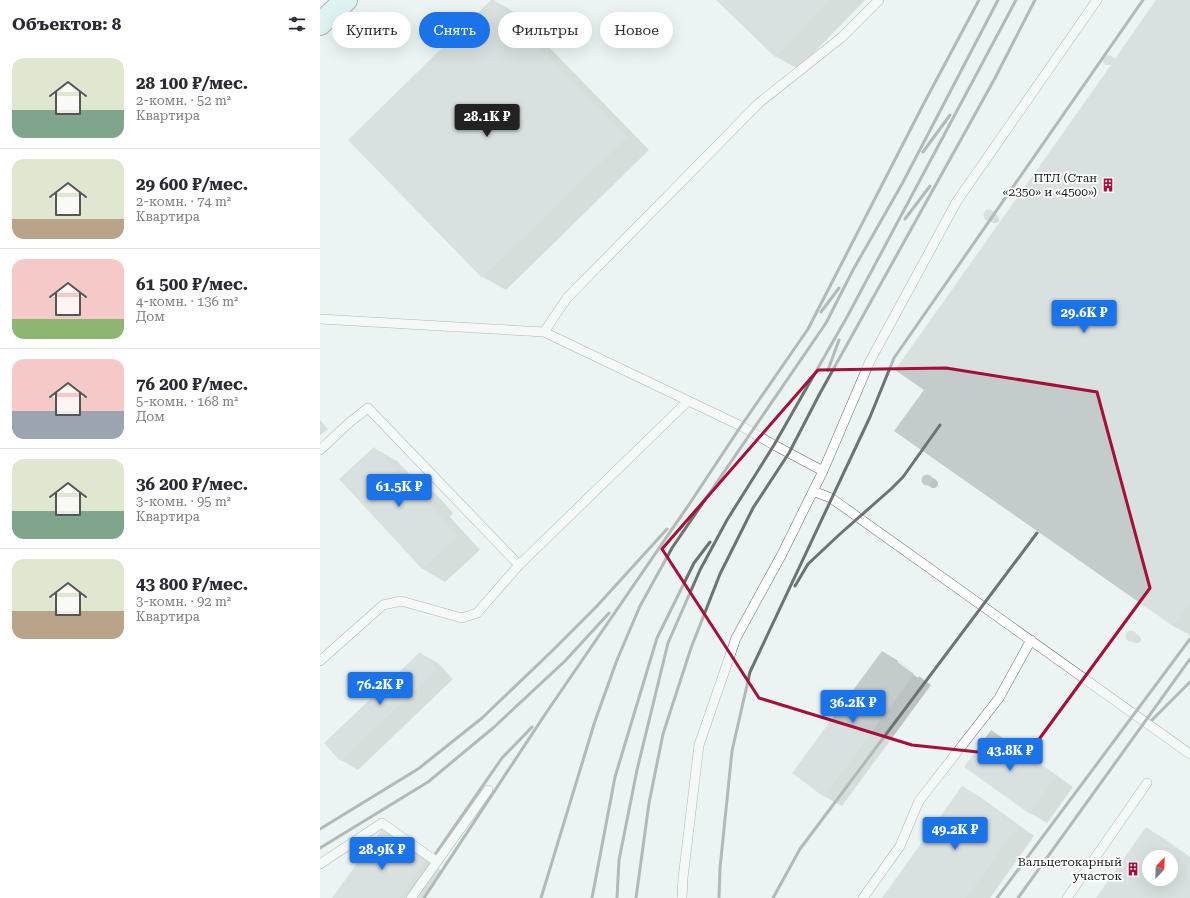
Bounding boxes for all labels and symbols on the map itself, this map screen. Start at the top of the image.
pin: 28.1K ₽ [450,104,524,138]
place label: ПТЛ (Стан «2350» и «4500») [1003,171,1097,199]
building icon: ПТЛ (Стан «2350» и «4500») [1100,177,1116,193]
pin: 29.6K ₽ [1047,300,1121,334]
pin: 61.5K ₽ [362,474,436,508]
pin: 76.2K ₽ [343,672,417,706]
pin: 36.2K ₽ [816,690,890,724]
pin: 43.8K ₽ [973,738,1047,772]
pin: 49.2K ₽ [918,817,992,851]
pin: 28.9K ₽ [345,837,419,871]
north arrow [1142,850,1178,886]
place label: Вальцетокарный участок [1018,855,1122,883]
building icon: Вальцетокарный участок [1125,861,1141,877]

